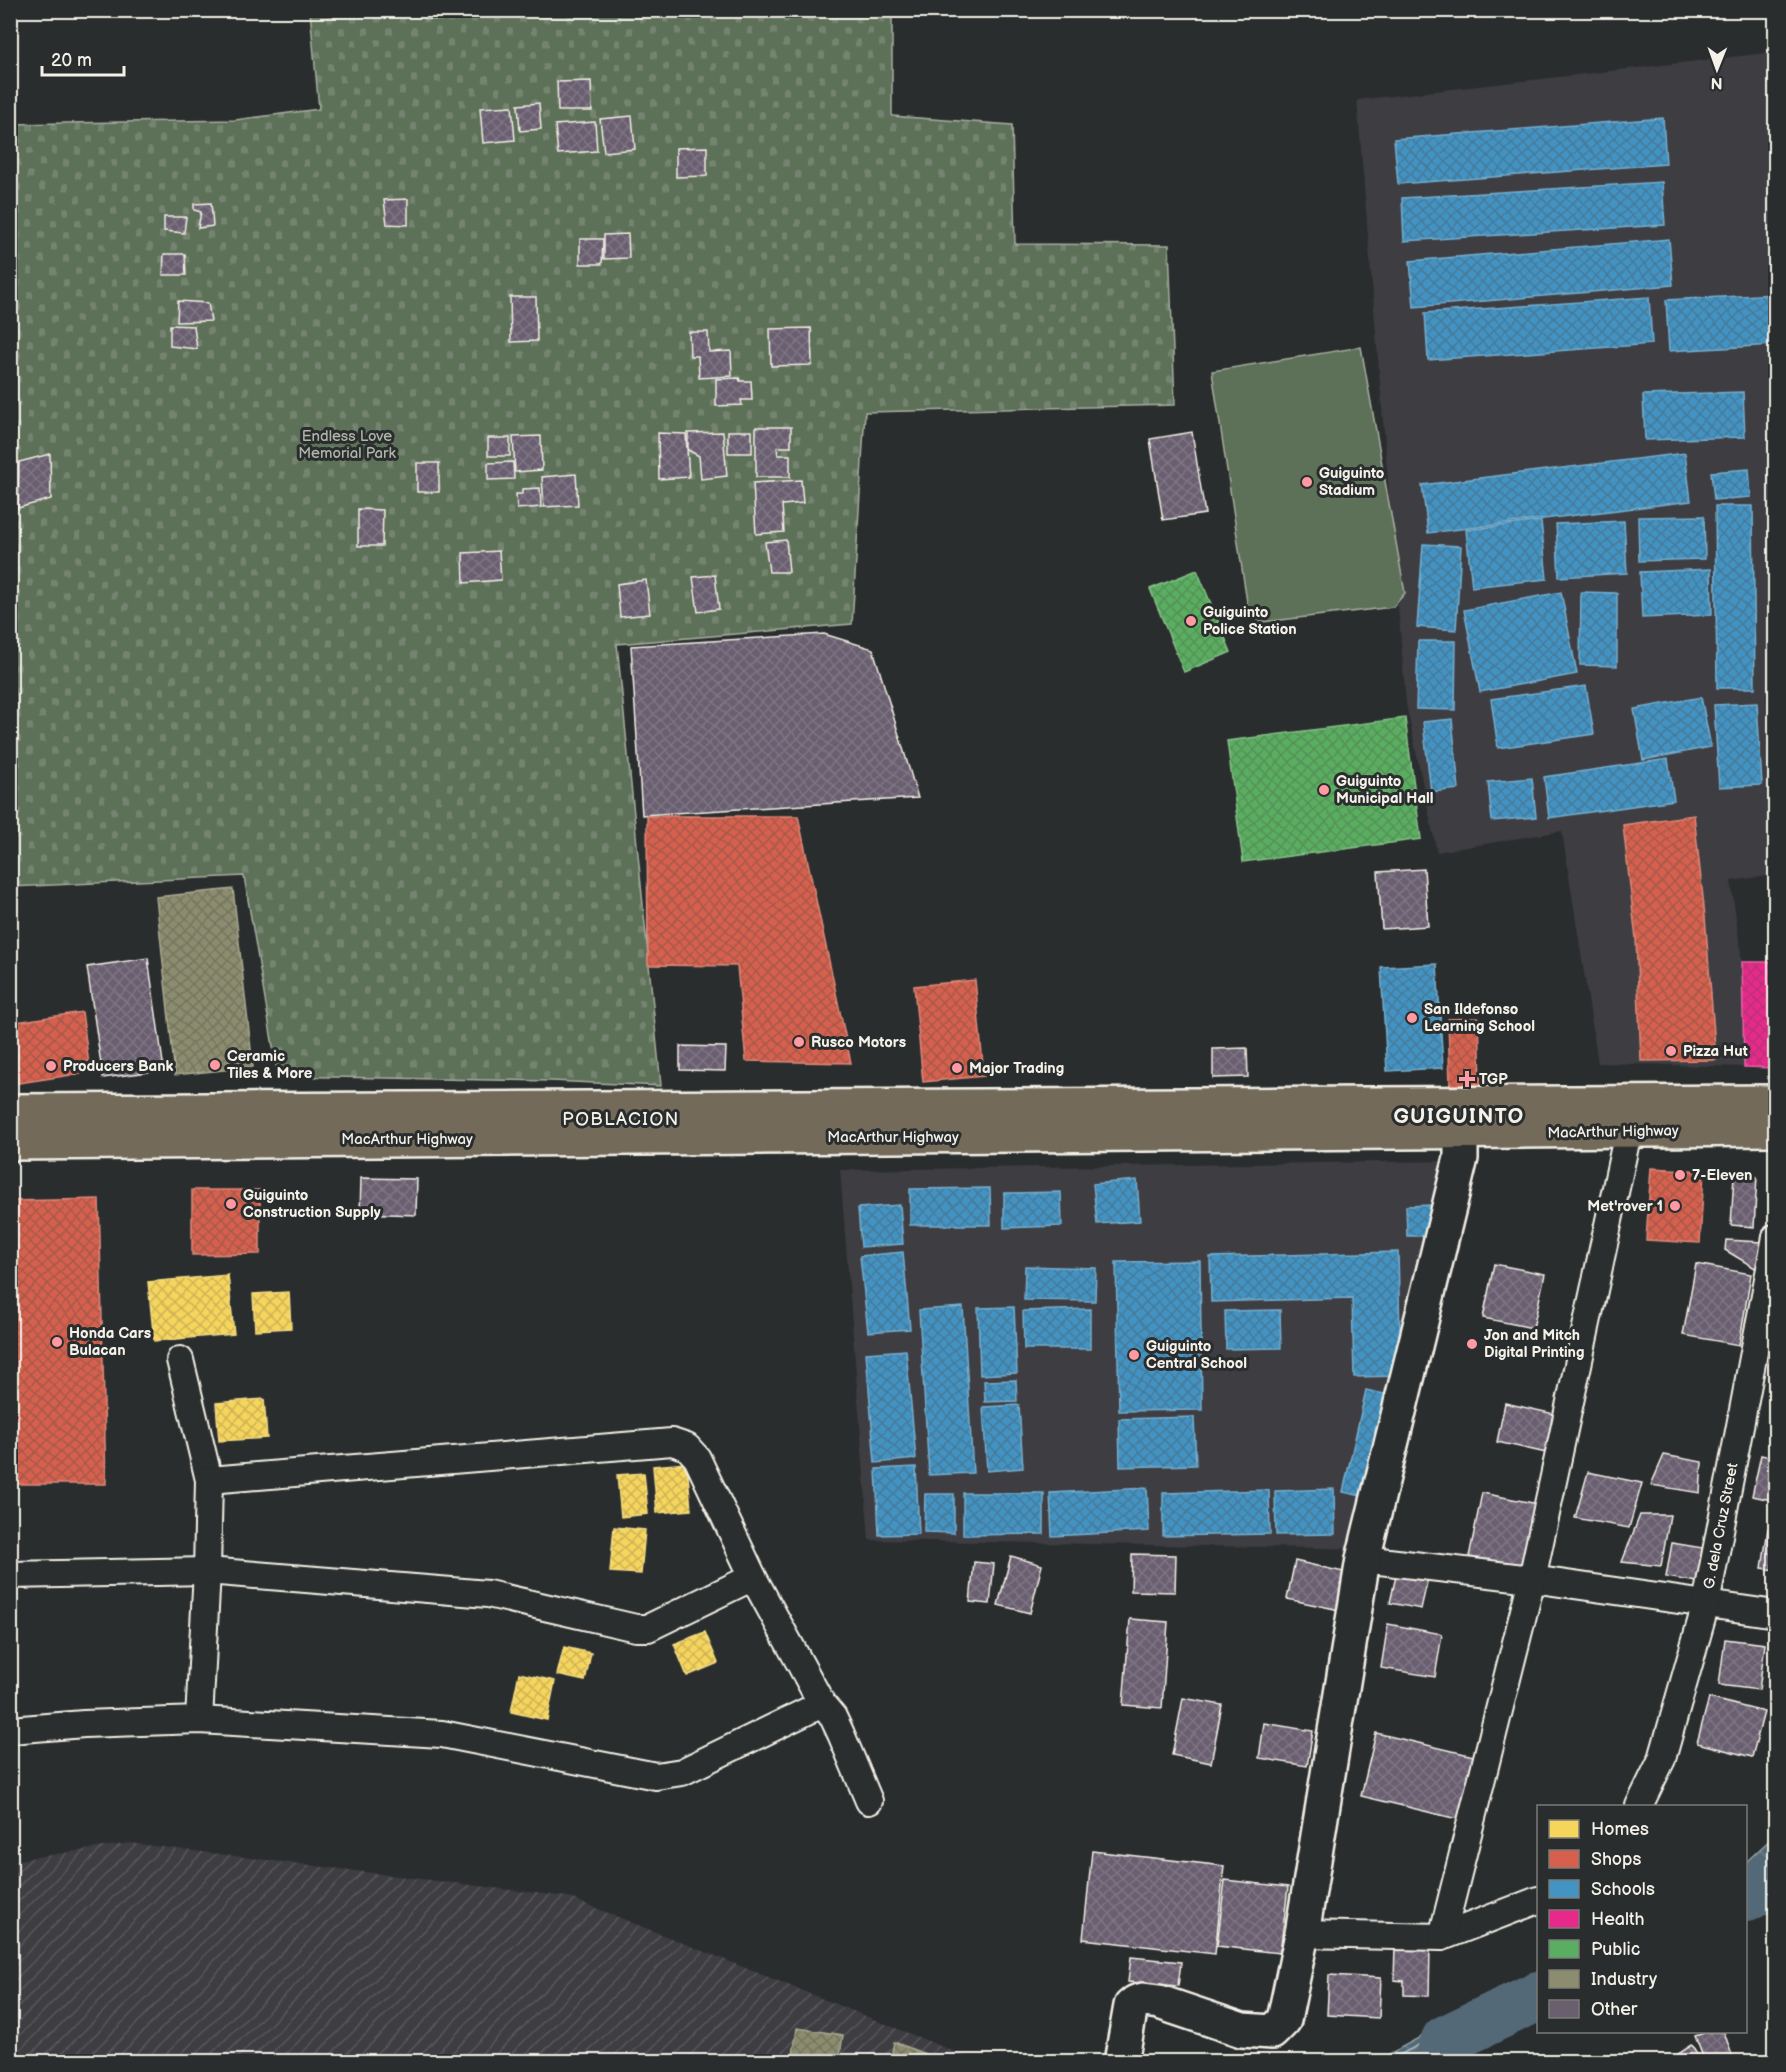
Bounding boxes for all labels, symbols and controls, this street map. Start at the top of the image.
scale bar [42,39,124,77]
north arrow [1687,39,1747,99]
text: 20 m [51,50,92,71]
text: N [1711,73,1723,92]
park label: Endless Love Memorial Park [298,427,396,463]
place label: Guiguinto Stadium [1319,464,1385,500]
marker: Guiguinto Stadium [1300,475,1314,489]
place label: Guiguinto Police Station [1203,603,1297,639]
marker: Guiguinto Police Station [1184,614,1198,628]
place label: Guiguinto Municipal Hall [1336,772,1434,808]
marker: Guiguinto Municipal Hall [1317,783,1331,797]
place label: San Ildefonso Learning School [1424,1000,1535,1036]
marker: San Ildefonso Learning School [1405,1011,1419,1025]
place label: Rusco Motors [811,1033,906,1052]
marker: Rusco Motors [792,1035,806,1049]
place label: Pizza Hut [1683,1042,1748,1061]
marker: Pizza Hut [1664,1044,1678,1058]
place label: Ceramic Tiles & More [227,1047,313,1083]
place label: Producers Bank [63,1057,174,1076]
marker: Ceramic Tiles & More [208,1058,222,1072]
marker: Producers Bank [44,1059,58,1073]
place label: Major Trading [969,1059,1064,1078]
marker: Major Trading [950,1061,964,1075]
place label: TGP [1479,1070,1508,1089]
marker: TGP [1460,1072,1474,1086]
district label: GUIGUINTO [1393,1104,1525,1129]
district label: POBLACION [562,1109,680,1130]
street label: MacArthur Highway [1547,1121,1679,1143]
street label: MacArthur Highway [827,1128,959,1147]
street label: MacArthur Highway [341,1130,473,1149]
place label: 7-Eleven [1692,1166,1752,1185]
marker: 7-Eleven [1673,1168,1687,1182]
place label: Guiguinto Construction Supply [243,1186,381,1222]
marker: Guiguinto Construction Supply [224,1197,238,1211]
place label: Met'rover 1 [1587,1197,1663,1216]
marker: Met'rover 1 [1668,1199,1682,1213]
place label: Honda Cars Bulacan [69,1324,151,1360]
place label: Jon and Mitch Digital Printing [1484,1326,1585,1362]
marker: Honda Cars Bulacan [50,1335,64,1349]
place label: Guiguinto Central School [1146,1337,1247,1373]
marker: Jon and Mitch Digital Printing [1465,1337,1479,1351]
marker: Guiguinto Central School [1127,1348,1141,1362]
street label: G. dela Cruz Street [1699,1461,1743,1591]
legend [1537,1805,1747,2033]
text: Homes [1591,1819,1649,1840]
text: Shops [1591,1849,1642,1870]
text: Schools [1591,1879,1655,1900]
text: Health [1591,1909,1645,1930]
text: Public [1591,1939,1640,1960]
text: Industry [1591,1969,1658,1990]
text: Other [1591,1999,1638,2020]

